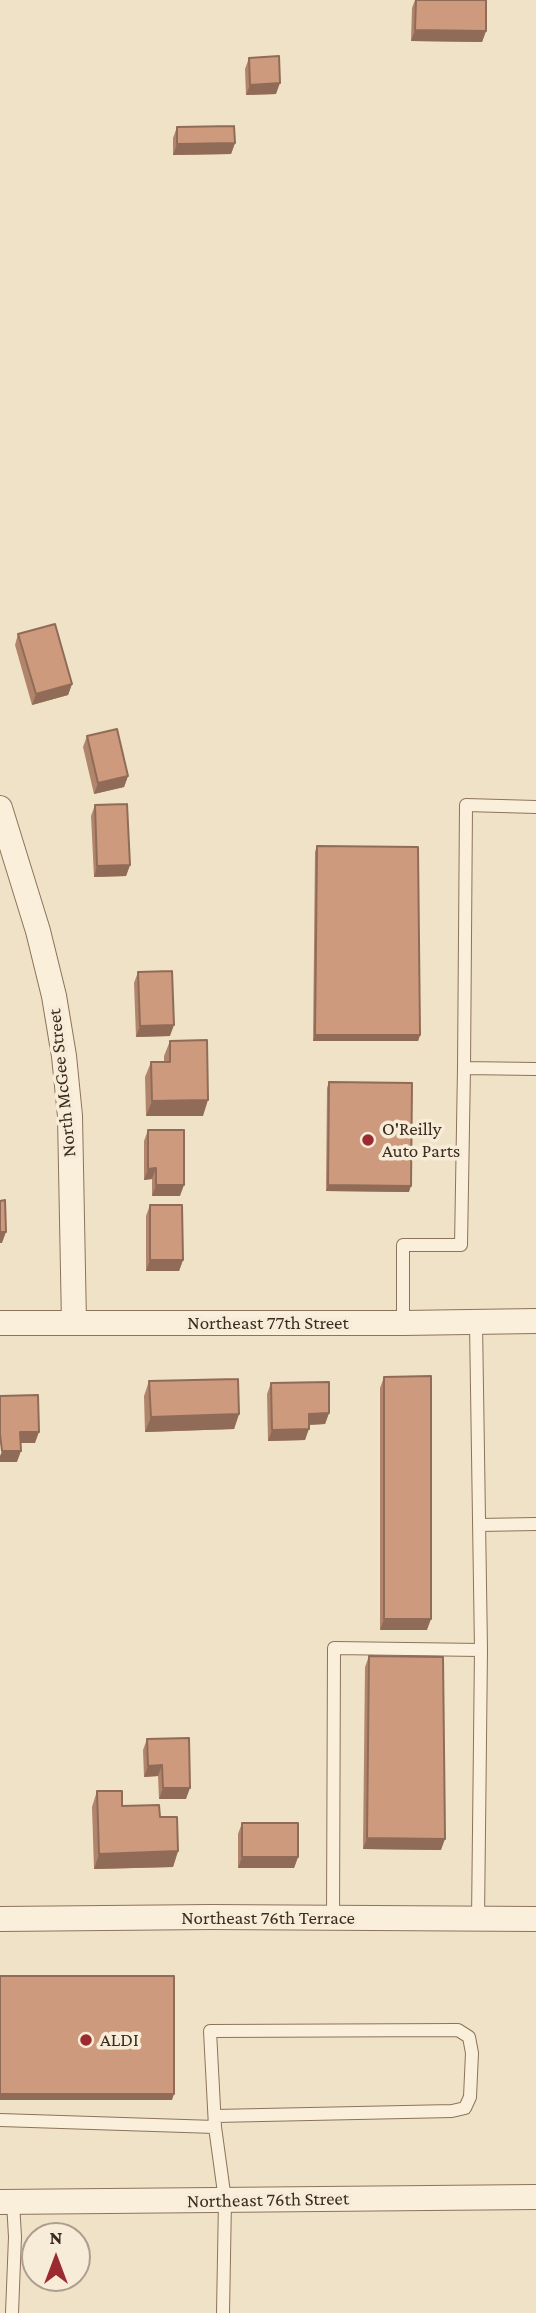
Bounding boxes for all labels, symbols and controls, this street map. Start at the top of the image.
street label: North McGee Street [43,1008,81,1158]
place label: O'Reilly Auto Parts [382,1118,460,1162]
marker: O'Reilly Auto Parts [360,1132,376,1148]
street label: Northeast 77th Street [187,1312,349,1334]
street label: Northeast 76th Terrace [181,1907,355,1929]
place label: ALDI [100,2029,139,2051]
marker: ALDI [78,2032,94,2048]
street label: Northeast 76th Street [187,2187,349,2213]
north arrow [21,2222,91,2292]
text: N [50,2227,62,2248]

